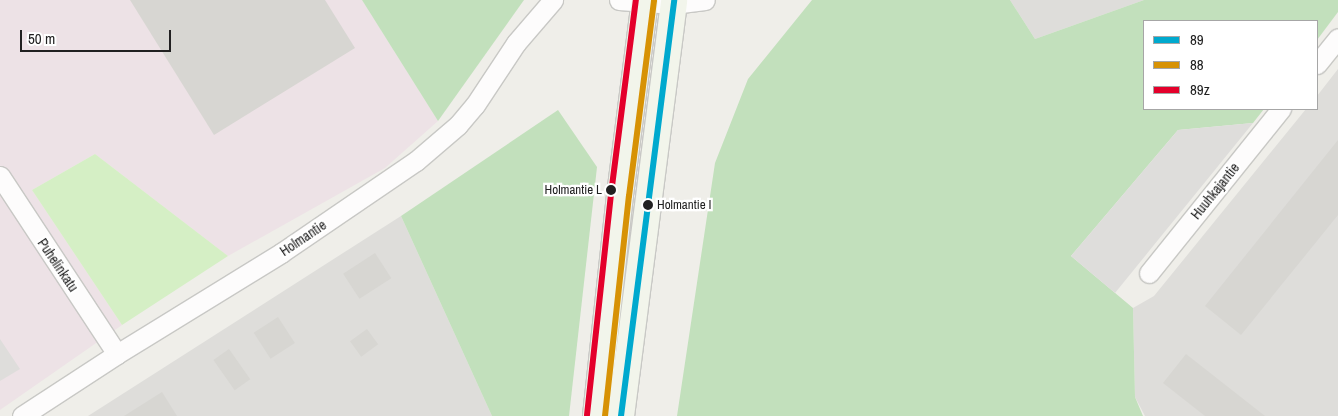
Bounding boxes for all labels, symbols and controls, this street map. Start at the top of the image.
scale bar [22,20,174,52]
legend [1143,20,1318,110]
text: 50 m [28,28,55,49]
text: 89 [1190,29,1204,50]
text: 88 [1190,54,1204,75]
text: 89z [1190,79,1210,100]
street label: Huuhkajantie [1187,159,1243,223]
place label: Holmantie L [545,182,602,198]
marker: Holmantie L [606,185,616,195]
place label: Holmantie I [657,197,712,213]
marker: Holmantie I [643,200,653,210]
street label: Holmantie [277,216,329,260]
street label: Puhelinkatu [34,235,82,295]

